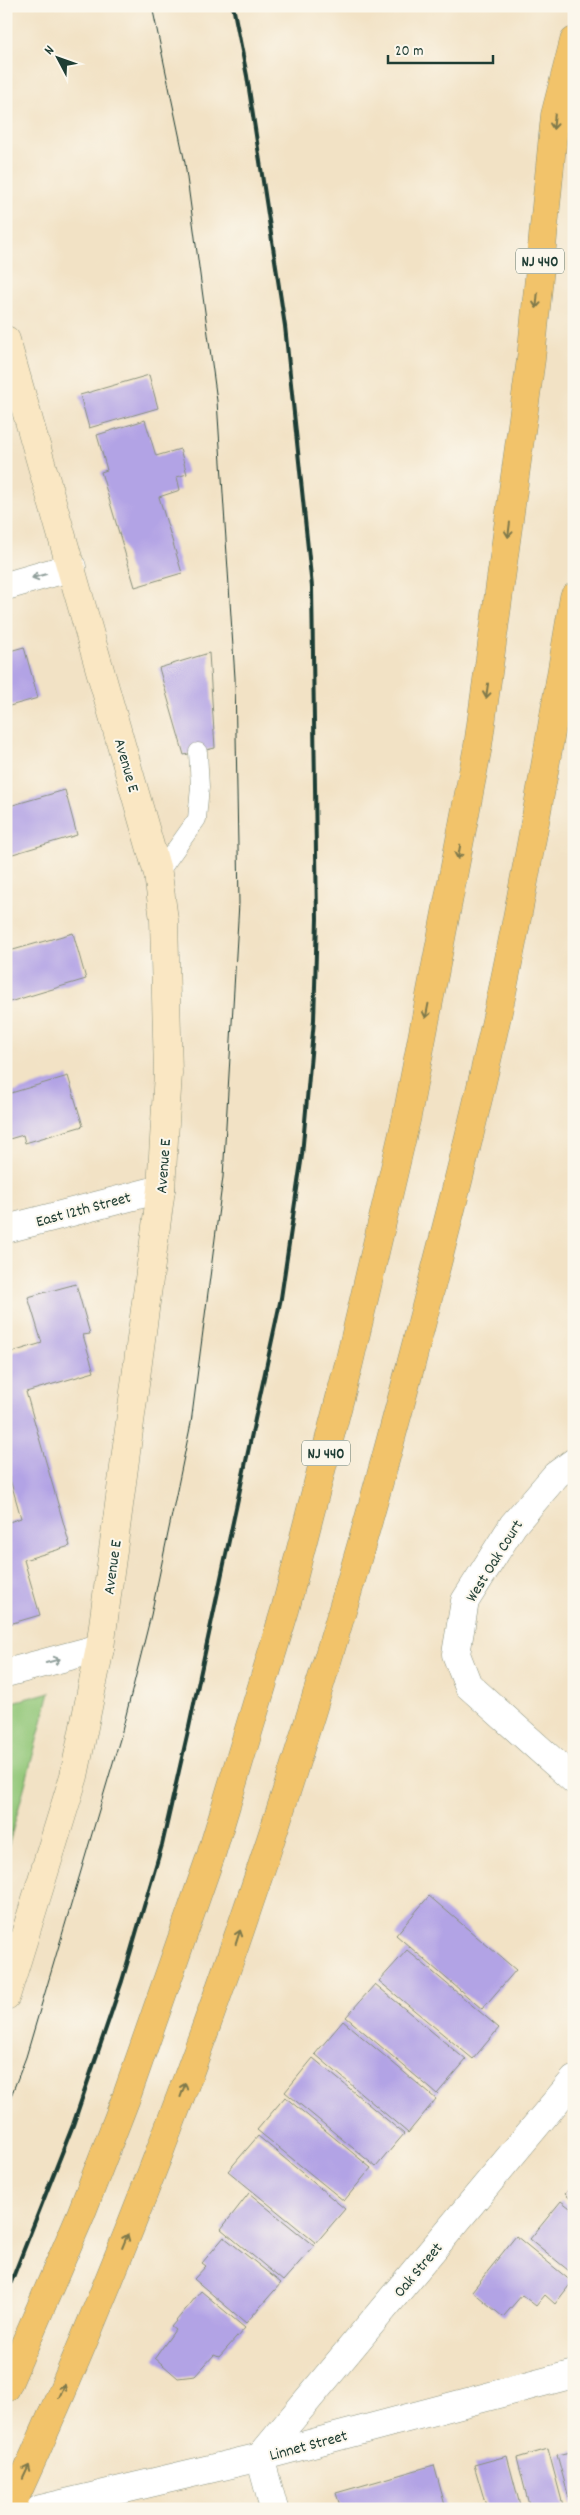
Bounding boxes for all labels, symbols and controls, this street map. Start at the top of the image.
north arrow [32,32,82,82]
scale bar [388,32,492,64]
text: 20 m [395,41,423,63]
text: N [40,42,60,60]
one-way arrow [549,114,559,130]
road number: NJ 440 [516,248,564,274]
one-way arrow [532,293,541,309]
one-way arrow [503,522,513,538]
one-way arrow [32,572,48,581]
one-way arrow [481,683,491,699]
street label: Avenue E [107,736,144,796]
one-way arrow [454,843,464,859]
one-way arrow [422,1002,432,1018]
street label: Avenue E [151,1137,178,1194]
street label: East 12th Street [34,1187,134,1234]
road number: NJ 440 [302,1440,350,1466]
street label: West Oak Court [461,1516,530,1607]
street label: Avenue E [98,1538,129,1596]
one-way arrow [45,1655,61,1665]
one-way arrow [234,1929,243,1945]
one-way arrow [179,2082,188,2098]
one-way arrow [121,2234,130,2249]
street label: Oak Street [389,2238,449,2303]
one-way arrow [58,2384,68,2399]
street label: Linnet Street [267,2425,350,2468]
one-way arrow [22,2465,32,2480]

